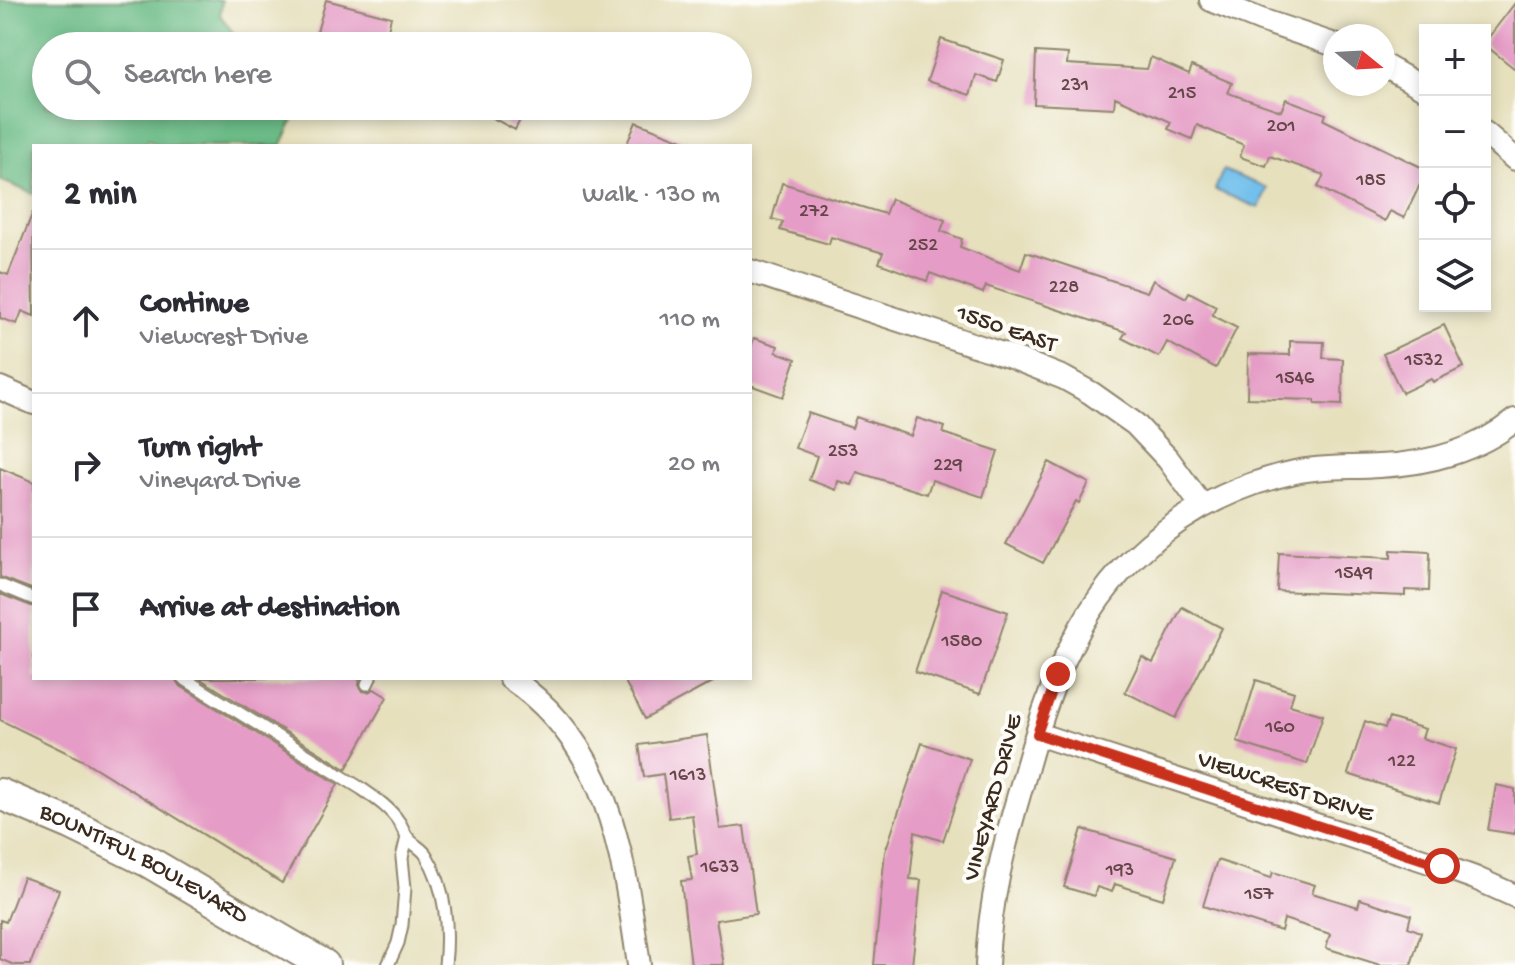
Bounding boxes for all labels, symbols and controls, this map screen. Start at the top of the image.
north arrow [1323,24,1395,96]
map controls [1419,24,1491,312]
button: + [1419,24,1491,96]
search box [32,32,752,120]
icon: search [60,54,104,98]
text: Search here [124,59,272,94]
house number: 231 [1061,75,1089,98]
house number: 215 [1168,83,1196,106]
button: − [1419,96,1491,168]
house number: 201 [1266,116,1296,139]
button: locate [1419,168,1491,240]
house number: 185 [1355,170,1386,193]
text: 2 min [64,176,136,216]
text: Walk · 130 m [582,181,720,212]
house number: 272 [799,201,829,224]
house number: 252 [908,235,938,258]
button: layers [1419,240,1491,312]
house number: 228 [1049,277,1079,300]
text: Continue [140,288,249,323]
icon: ahead [64,299,108,343]
street label: 1550 EAST [951,299,1061,361]
text: 110 m [660,306,720,337]
house number: 206 [1162,310,1195,333]
text: Viewcrest Drive [140,323,308,354]
house number: 1532 [1404,350,1444,373]
house number: 1546 [1275,368,1315,391]
text: Turn right [140,432,260,467]
house number: 253 [828,441,858,464]
icon: right [64,443,108,487]
text: 20 m [668,450,720,481]
house number: 229 [933,455,963,478]
text: Vineyard Drive [140,467,300,498]
house number: 1549 [1334,563,1373,586]
icon: arrive [64,587,108,631]
text: Arrive at destination [140,592,400,627]
house number: 1580 [941,631,982,654]
route end [1040,656,1076,692]
street label: VINEYARD DRIVE [958,711,1030,885]
house number: 160 [1264,717,1295,740]
street label: VIEWCREST DRIVE [1192,746,1378,830]
house number: 122 [1387,751,1416,774]
house number: 1613 [669,765,706,788]
street label: BOUNTIFUL BOULEVARD [34,797,253,932]
route start [1424,848,1460,884]
house number: 1633 [700,857,739,880]
house number: 193 [1105,860,1134,883]
house number: 157 [1244,884,1274,907]

